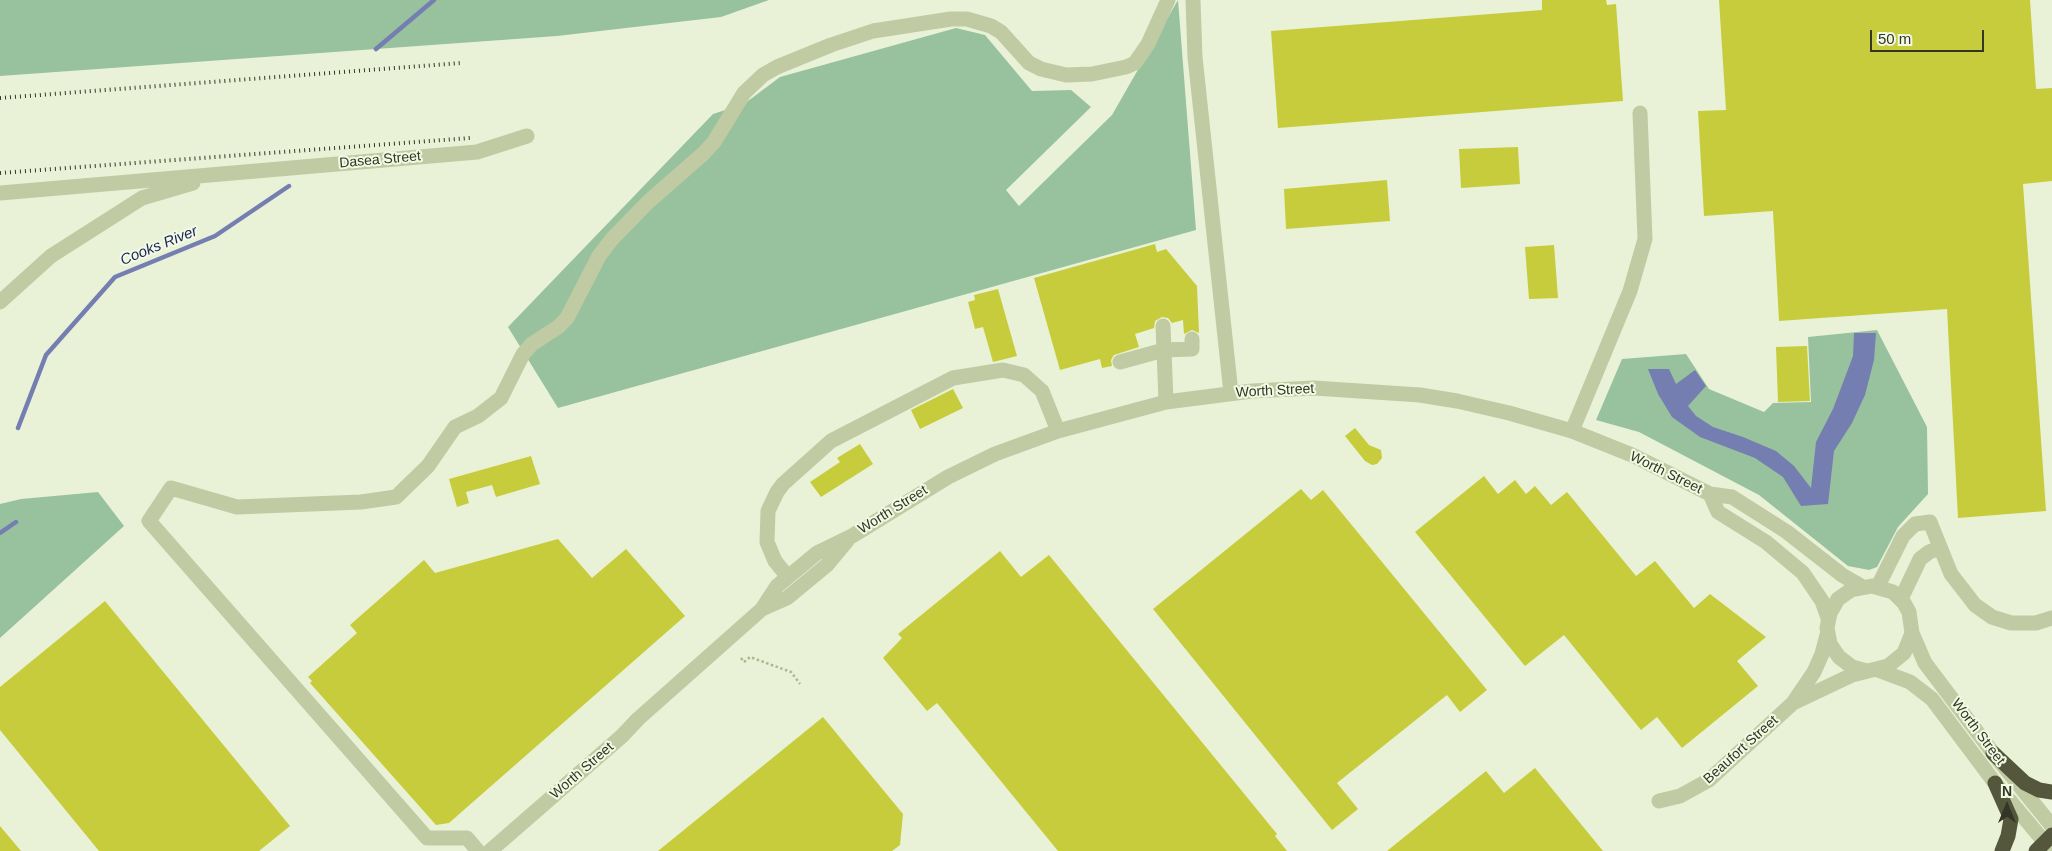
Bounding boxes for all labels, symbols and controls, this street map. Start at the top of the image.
scale bar [1872,20,1986,52]
text: 50 m [1878,30,1911,47]
street label: Dasea Street [339,148,421,172]
water label: Cooks River [118,222,200,270]
street label: Worth Street [1235,381,1315,401]
street label: Worth Street [1627,448,1705,498]
street label: Worth Street [855,482,931,538]
street label: Worth Street [1948,696,2008,768]
street label: Beaufort Street [1700,712,1782,788]
street label: Worth Street [547,739,617,803]
north arrow [1982,781,2032,831]
text: N [2002,783,2012,799]

